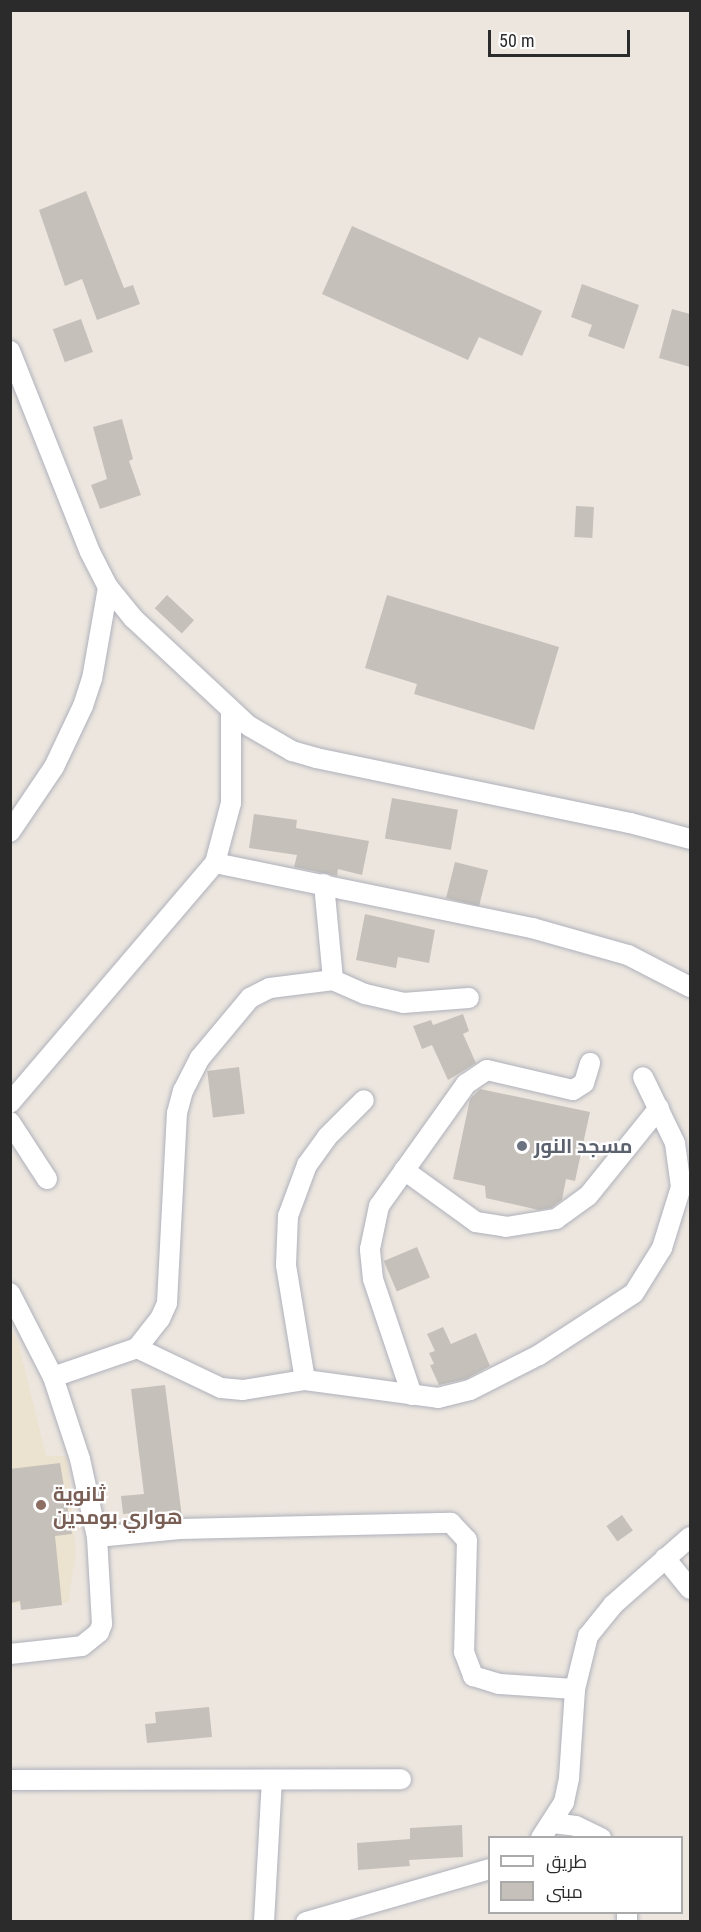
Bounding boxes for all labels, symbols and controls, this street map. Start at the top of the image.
scale bar [491,18,634,56]
text: 50 m [499,30,534,51]
place label: مسجد النور [534,1134,633,1158]
marker: مسجد النور [515,1139,529,1153]
place label: ثانوية هواري بومدين [53,1482,183,1529]
marker: ثانوية هواري بومدين [34,1498,48,1512]
legend [488,1836,683,1914]
text: طريق [546,1851,587,1872]
text: مبنى [546,1881,583,1902]

